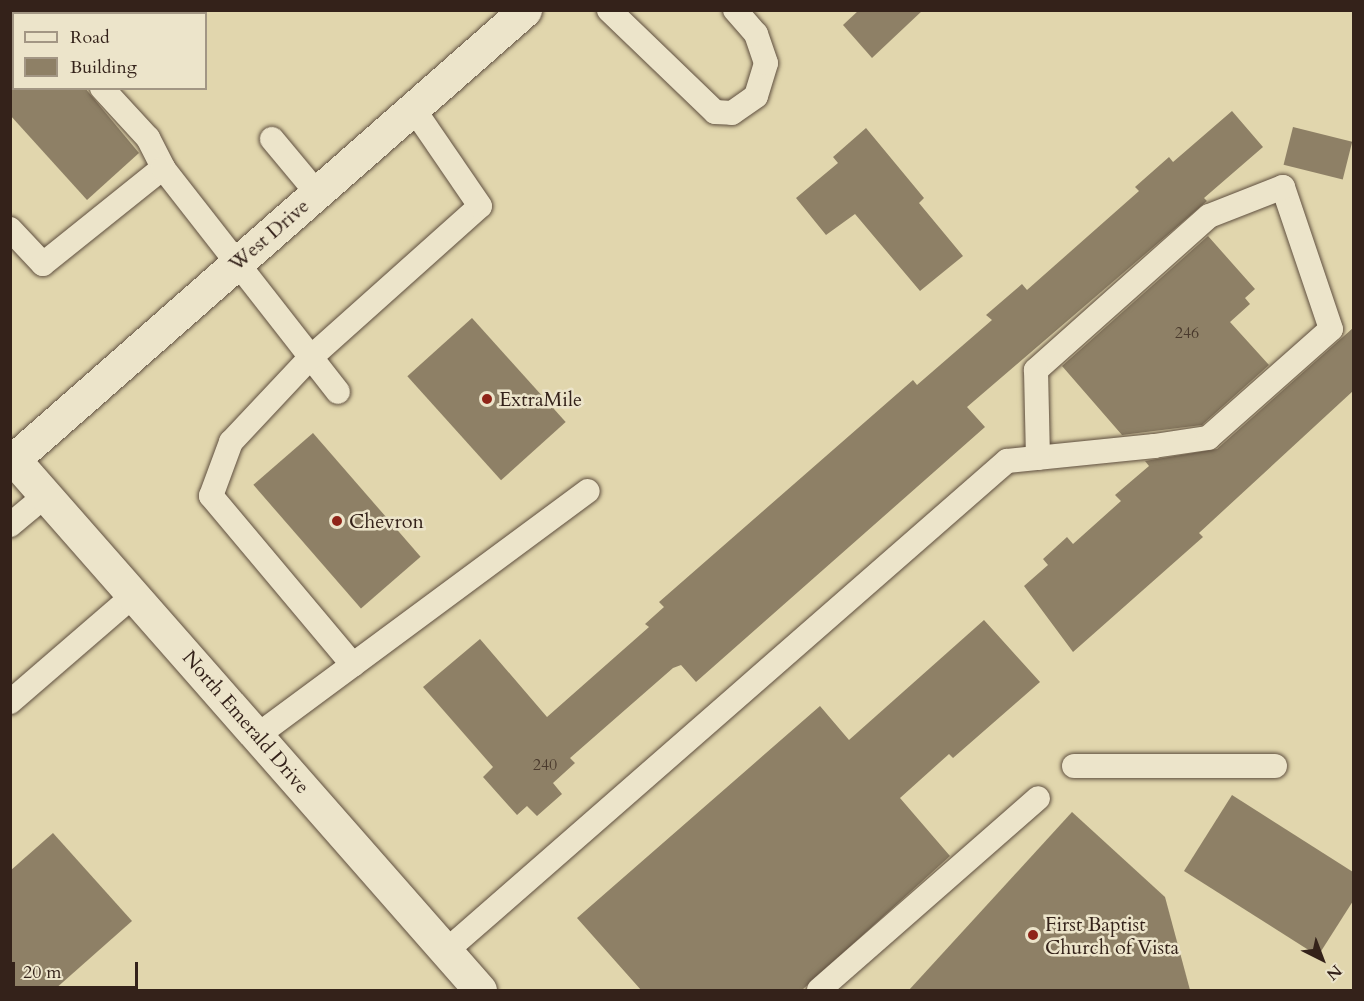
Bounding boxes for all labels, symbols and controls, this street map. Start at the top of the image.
legend [12,12,207,90]
text: Road [70,25,110,50]
text: Building [70,55,137,80]
street label: West Drive [224,194,314,276]
house number: 246 [1175,323,1199,343]
place label: ExtraMile [499,387,582,411]
marker: ExtraMile [480,392,494,406]
place label: Chevron [349,509,424,533]
marker: Chevron [330,514,344,528]
street label: North Emerald Drive [177,646,315,798]
house number: 240 [533,755,557,775]
place label: First Baptist Church of Vista [1045,912,1179,959]
marker: First Baptist Church of Vista [1026,928,1040,942]
north arrow [1292,929,1352,989]
scale bar [15,950,141,988]
text: 20 m [23,960,62,985]
text: N [1322,960,1347,985]

